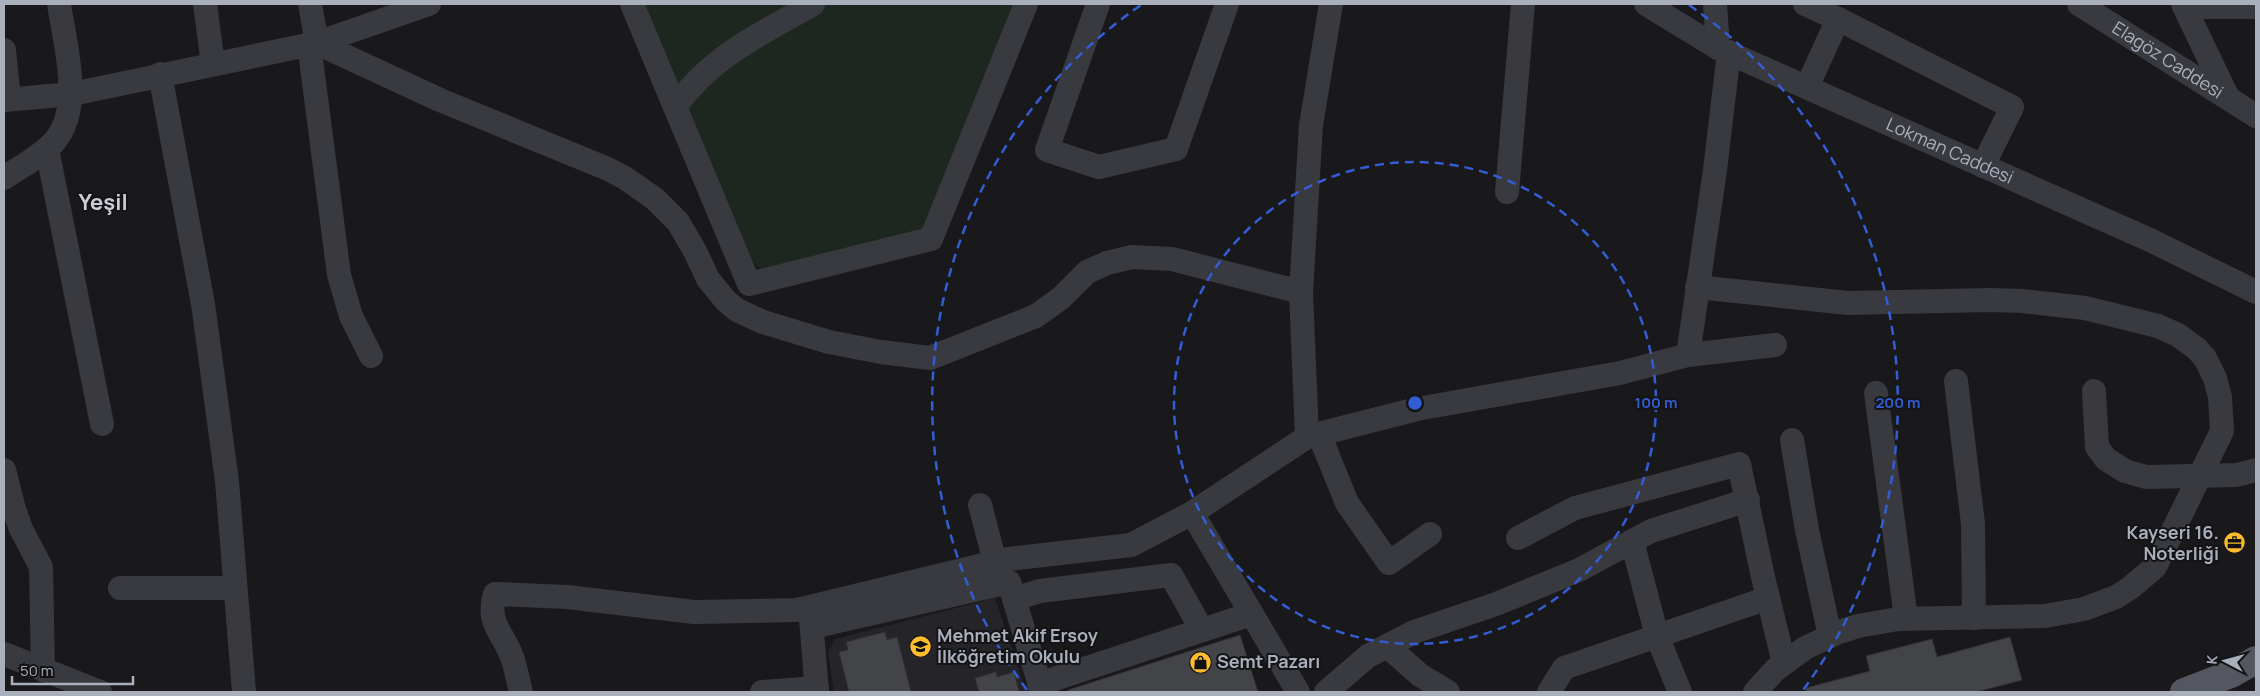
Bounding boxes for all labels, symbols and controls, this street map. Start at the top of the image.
street label: Elagöz Caddesi [2108,15,2228,103]
street label: Lokman Caddesi [1883,111,2018,189]
district label: Yeşil [78,187,128,217]
text: 100 m [1635,392,1677,413]
text: 200 m [1875,392,1921,413]
centre of rings [1406,394,1424,412]
place label: Kayseri 16. Noterliği [2127,520,2219,565]
office icon: Kayseri 16. Noterliği [2223,531,2247,555]
place label: Mehmet Akif Ersoy İlköğretim Okulu [937,623,1098,668]
school or university icon: Mehmet Akif Ersoy İlköğretim Okulu [909,634,933,658]
north arrow [2200,636,2250,686]
place label: Semt Pazarı [1217,649,1320,673]
shop icon: Semt Pazarı [1189,650,1213,674]
text: K [2202,653,2222,665]
scale bar [12,654,134,686]
text: 50 m [20,660,54,681]

